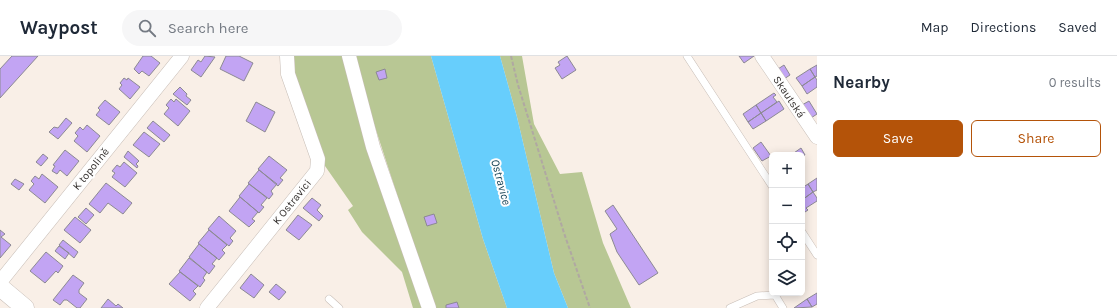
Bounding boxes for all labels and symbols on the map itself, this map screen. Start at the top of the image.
street label: Skautská [770,74,808,120]
street label: K topolině [70,145,112,193]
water label: Ostravice [488,158,514,207]
street label: K Ostravici [270,177,314,227]

